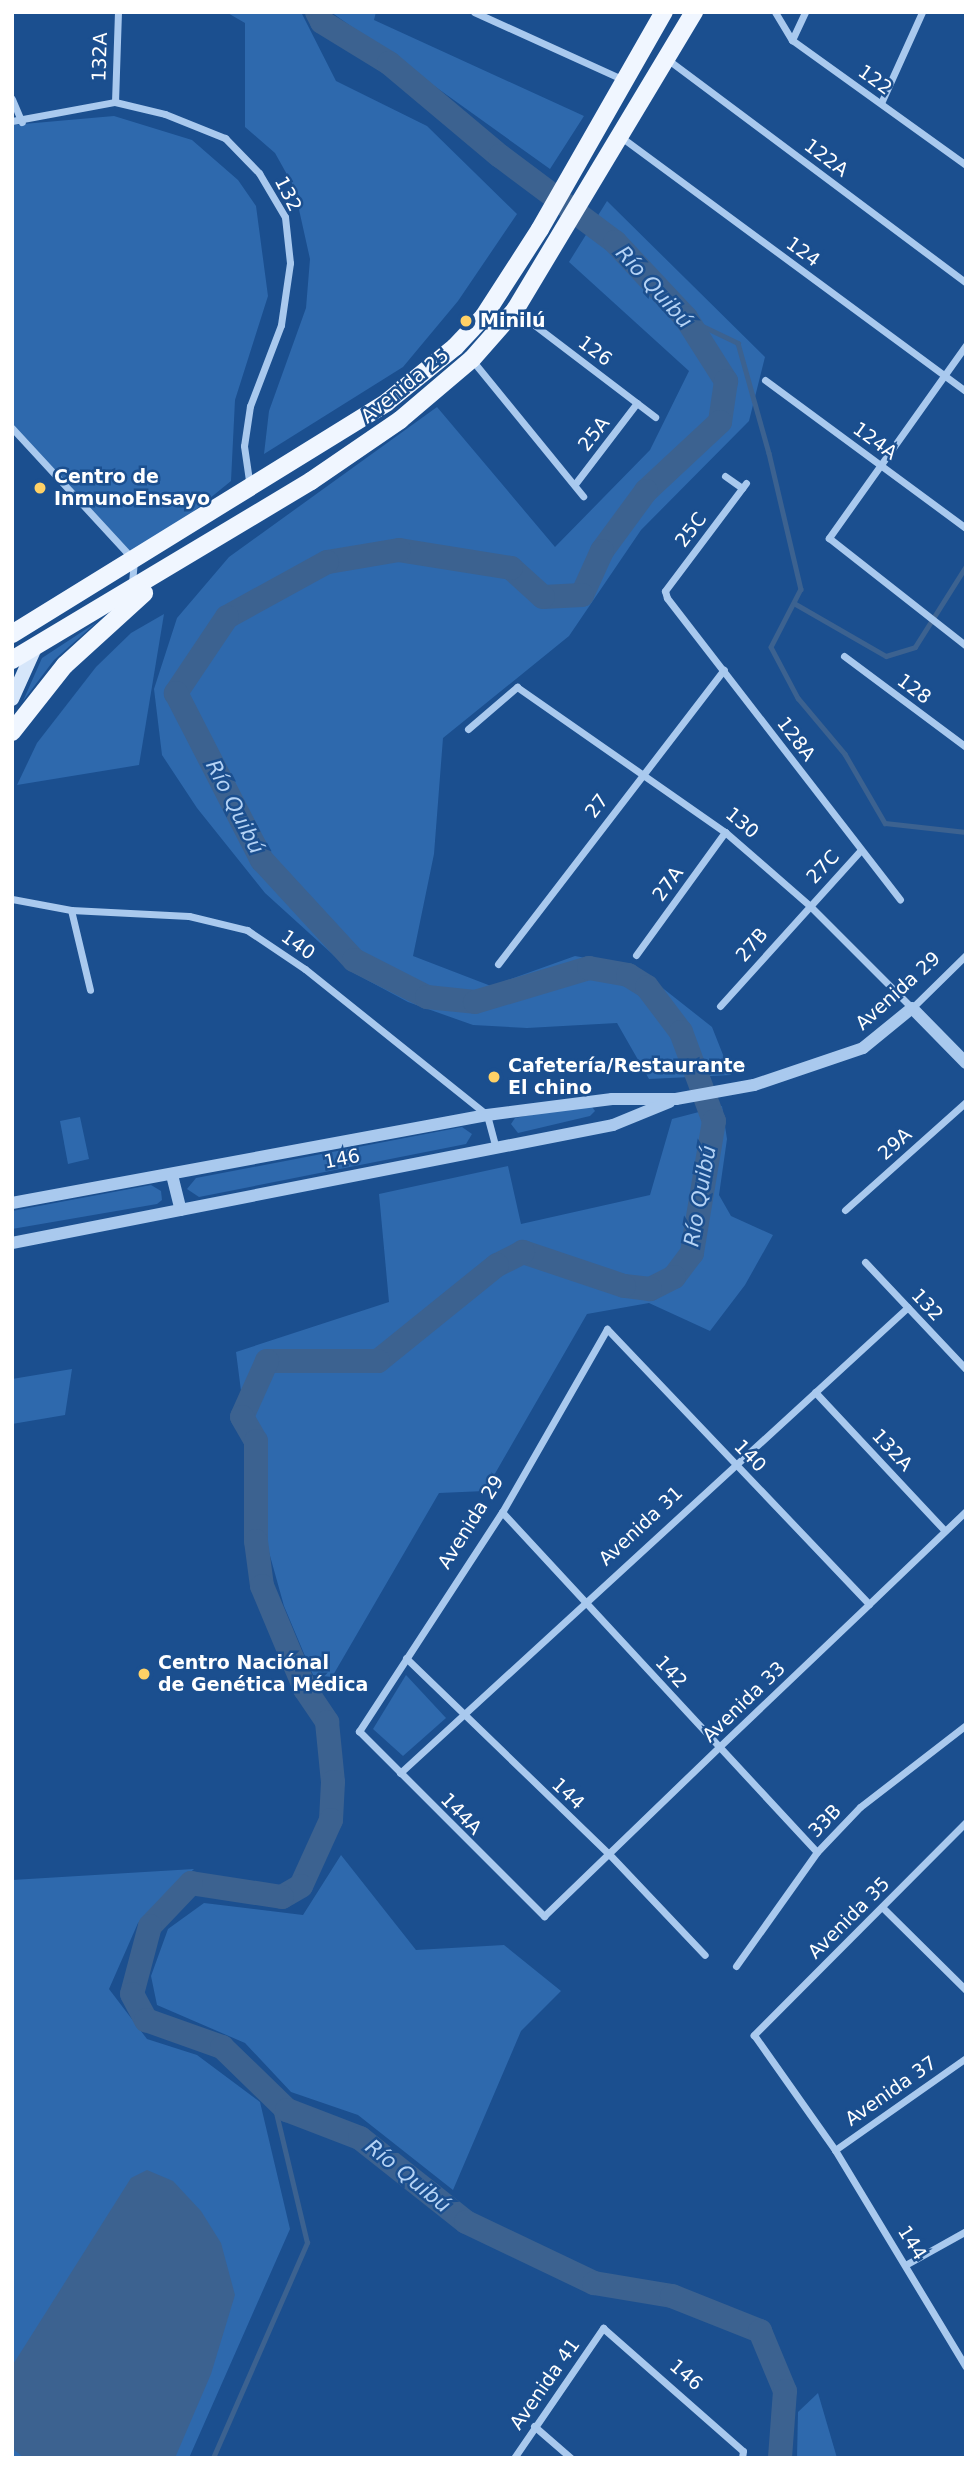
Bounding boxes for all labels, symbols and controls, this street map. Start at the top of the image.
street label: 132A [88,32,112,82]
street label: 122 [854,60,896,100]
street label: 122A [799,134,853,182]
street label: 132 [270,173,306,215]
street label: 124 [782,232,824,272]
water label: Río Quibú [610,241,698,333]
place label: Minilú [480,310,545,332]
marker: Minilú [458,313,474,329]
street label: 126 [574,331,616,371]
street label: Avenida 25 [357,344,453,428]
street label: 25A [574,412,614,456]
street label: 124A [848,417,902,465]
place label: Centro de InmunoEnsayo [54,466,210,510]
marker: Centro de InmunoEnsayo [32,480,48,496]
street label: 25C [671,508,711,552]
street label: 128 [893,669,935,709]
street label: 128A [772,712,820,766]
water label: Río Quibú [201,756,269,858]
street label: 27 [581,789,613,823]
street label: 130 [721,803,763,843]
street label: 27C [802,846,844,888]
street label: 27A [648,862,688,906]
street label: 27B [731,923,773,967]
street label: 140 [277,925,319,965]
street label: Avenida 29 [851,947,945,1035]
place label: Cafetería/Restaurante El chino [508,1055,745,1099]
marker: Cafetería/Restaurante El chino [486,1069,502,1085]
street label: 29A [874,1123,916,1165]
water label: Río Quibú [679,1143,721,1249]
street label: 146 [322,1144,362,1174]
street label: 132 [906,1284,948,1326]
street label: 132A [867,1424,917,1476]
street label: 140 [729,1435,771,1477]
street label: Avenida 29 [433,1471,509,1573]
street label: Avenida 31 [594,1481,688,1571]
street label: 142 [650,1651,692,1693]
place label: Centro Naciónal de Genética Médica [158,1652,368,1696]
street label: Avenida 33 [698,1657,790,1747]
marker: Centro Naciónal de Genética Médica [136,1666,152,1682]
street label: 144 [547,1773,589,1815]
street label: 144A [436,1788,486,1840]
street label: 33B [804,1800,846,1842]
street label: Avenida 35 [803,1872,895,1964]
street label: Avenida 37 [841,2051,941,2131]
water label: Río Quibú [360,2134,456,2218]
street label: 144 [893,2222,931,2264]
street label: Avenida 41 [505,2334,585,2434]
street label: 146 [665,2355,707,2395]

